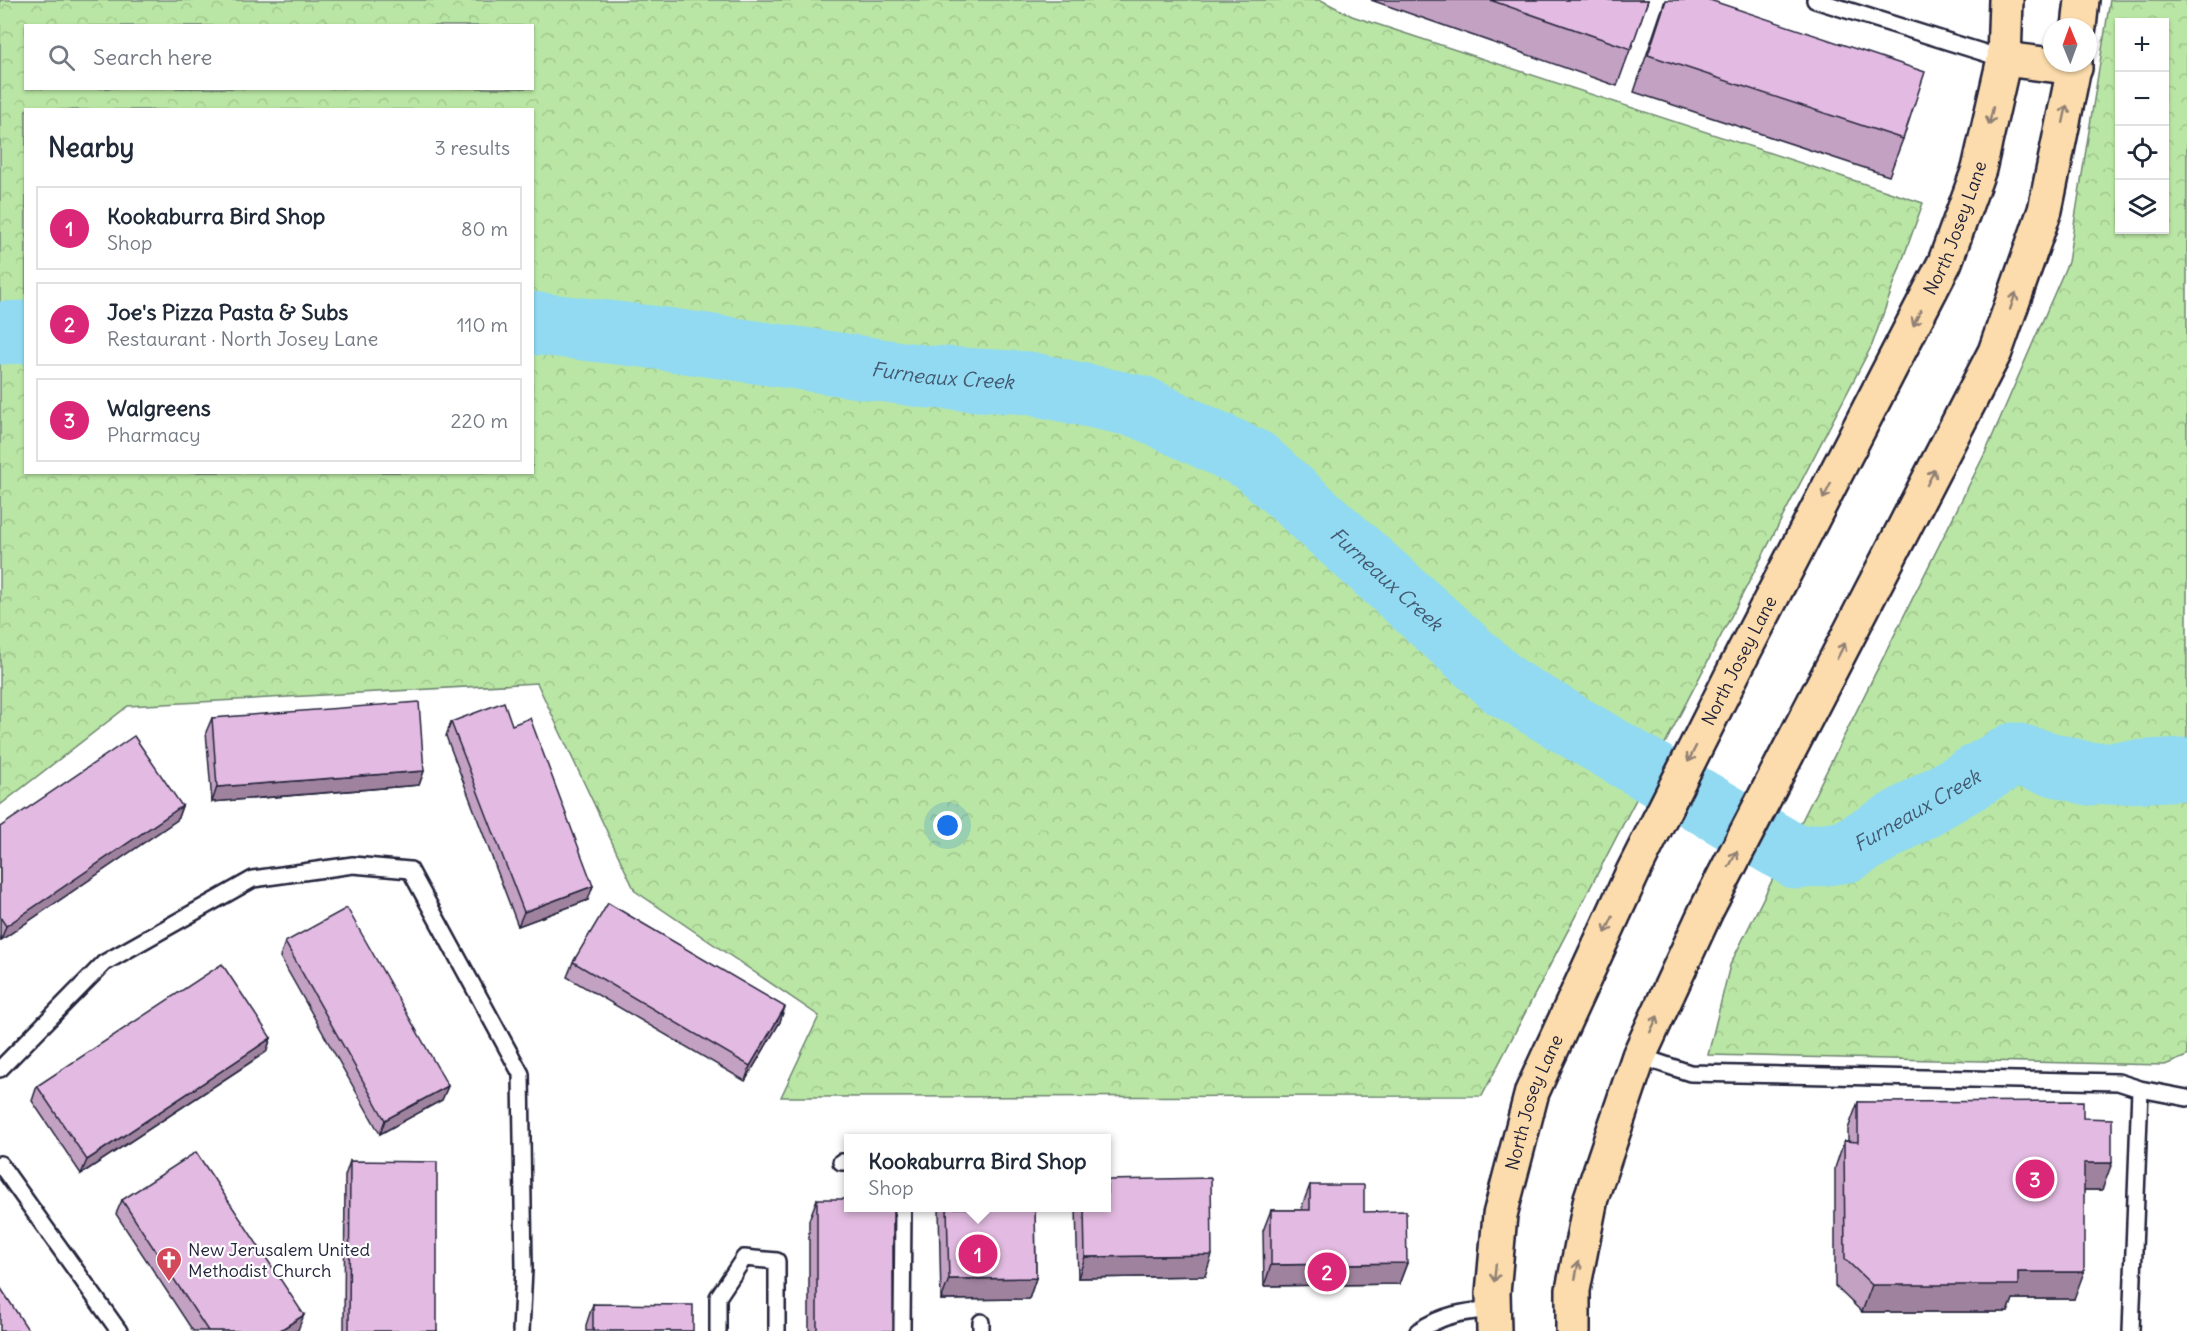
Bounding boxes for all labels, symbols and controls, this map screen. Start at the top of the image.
north arrow [2043,18,2097,72]
map controls [2115,18,2169,234]
button: + [2115,18,2169,72]
search box [24,24,534,90]
icon: search [45,41,78,74]
text: Search here [93,43,212,71]
button: − [2115,72,2169,126]
one-way arrow [2060,104,2071,124]
one-way arrow [1985,106,1996,125]
button: locate [2115,126,2169,180]
text: Nearby [48,131,134,164]
text: 3 results [434,135,510,160]
street label: North Josey Lane [1918,159,1991,299]
button: layers [2115,180,2169,234]
text: Kookaburra Bird Shop [107,202,325,230]
text: 1 [66,216,73,241]
text: 80 m [461,216,508,241]
text: Shop [107,230,152,255]
one-way arrow [2009,292,2020,311]
text: Joe's Pizza Pasta & Subs [107,298,348,326]
one-way arrow [1911,308,1922,326]
text: 2 [64,312,75,337]
text: 110 m [457,312,508,337]
text: Restaurant · North Josey Lane [107,326,378,351]
water label: Furneaux Creek [870,356,1016,394]
text: Walgreens [107,394,211,422]
text: 3 [64,408,75,433]
text: 220 m [451,408,508,433]
text: Pharmacy [107,422,201,447]
one-way arrow [1926,469,1937,487]
one-way arrow [1821,482,1833,499]
water label: Furneaux Creek [1325,522,1449,637]
street label: North Josey Lane [1697,592,1782,729]
one-way arrow [1836,642,1848,660]
one-way arrow [1686,745,1697,763]
water label: Furneaux Creek [1849,762,1986,857]
your location [933,811,962,840]
one-way arrow [1728,851,1739,869]
one-way arrow [1602,916,1614,934]
one-way arrow [1648,1016,1660,1034]
street label: North Josey Lane [1500,1031,1568,1173]
popup [844,1134,1111,1212]
text: Kookaburra Bird Shop [868,1147,1087,1175]
pin: 3 [2016,1156,2054,1202]
text: Shop [868,1175,914,1200]
pin: 1 [958,1232,998,1276]
place label: New Jerusalem United Methodist Church [188,1238,371,1282]
church icon: New Jerusalem United Methodist Church [154,1245,184,1283]
pin: 2 [1308,1250,1346,1294]
one-way arrow [1572,1260,1583,1280]
one-way arrow [1489,1263,1500,1283]

